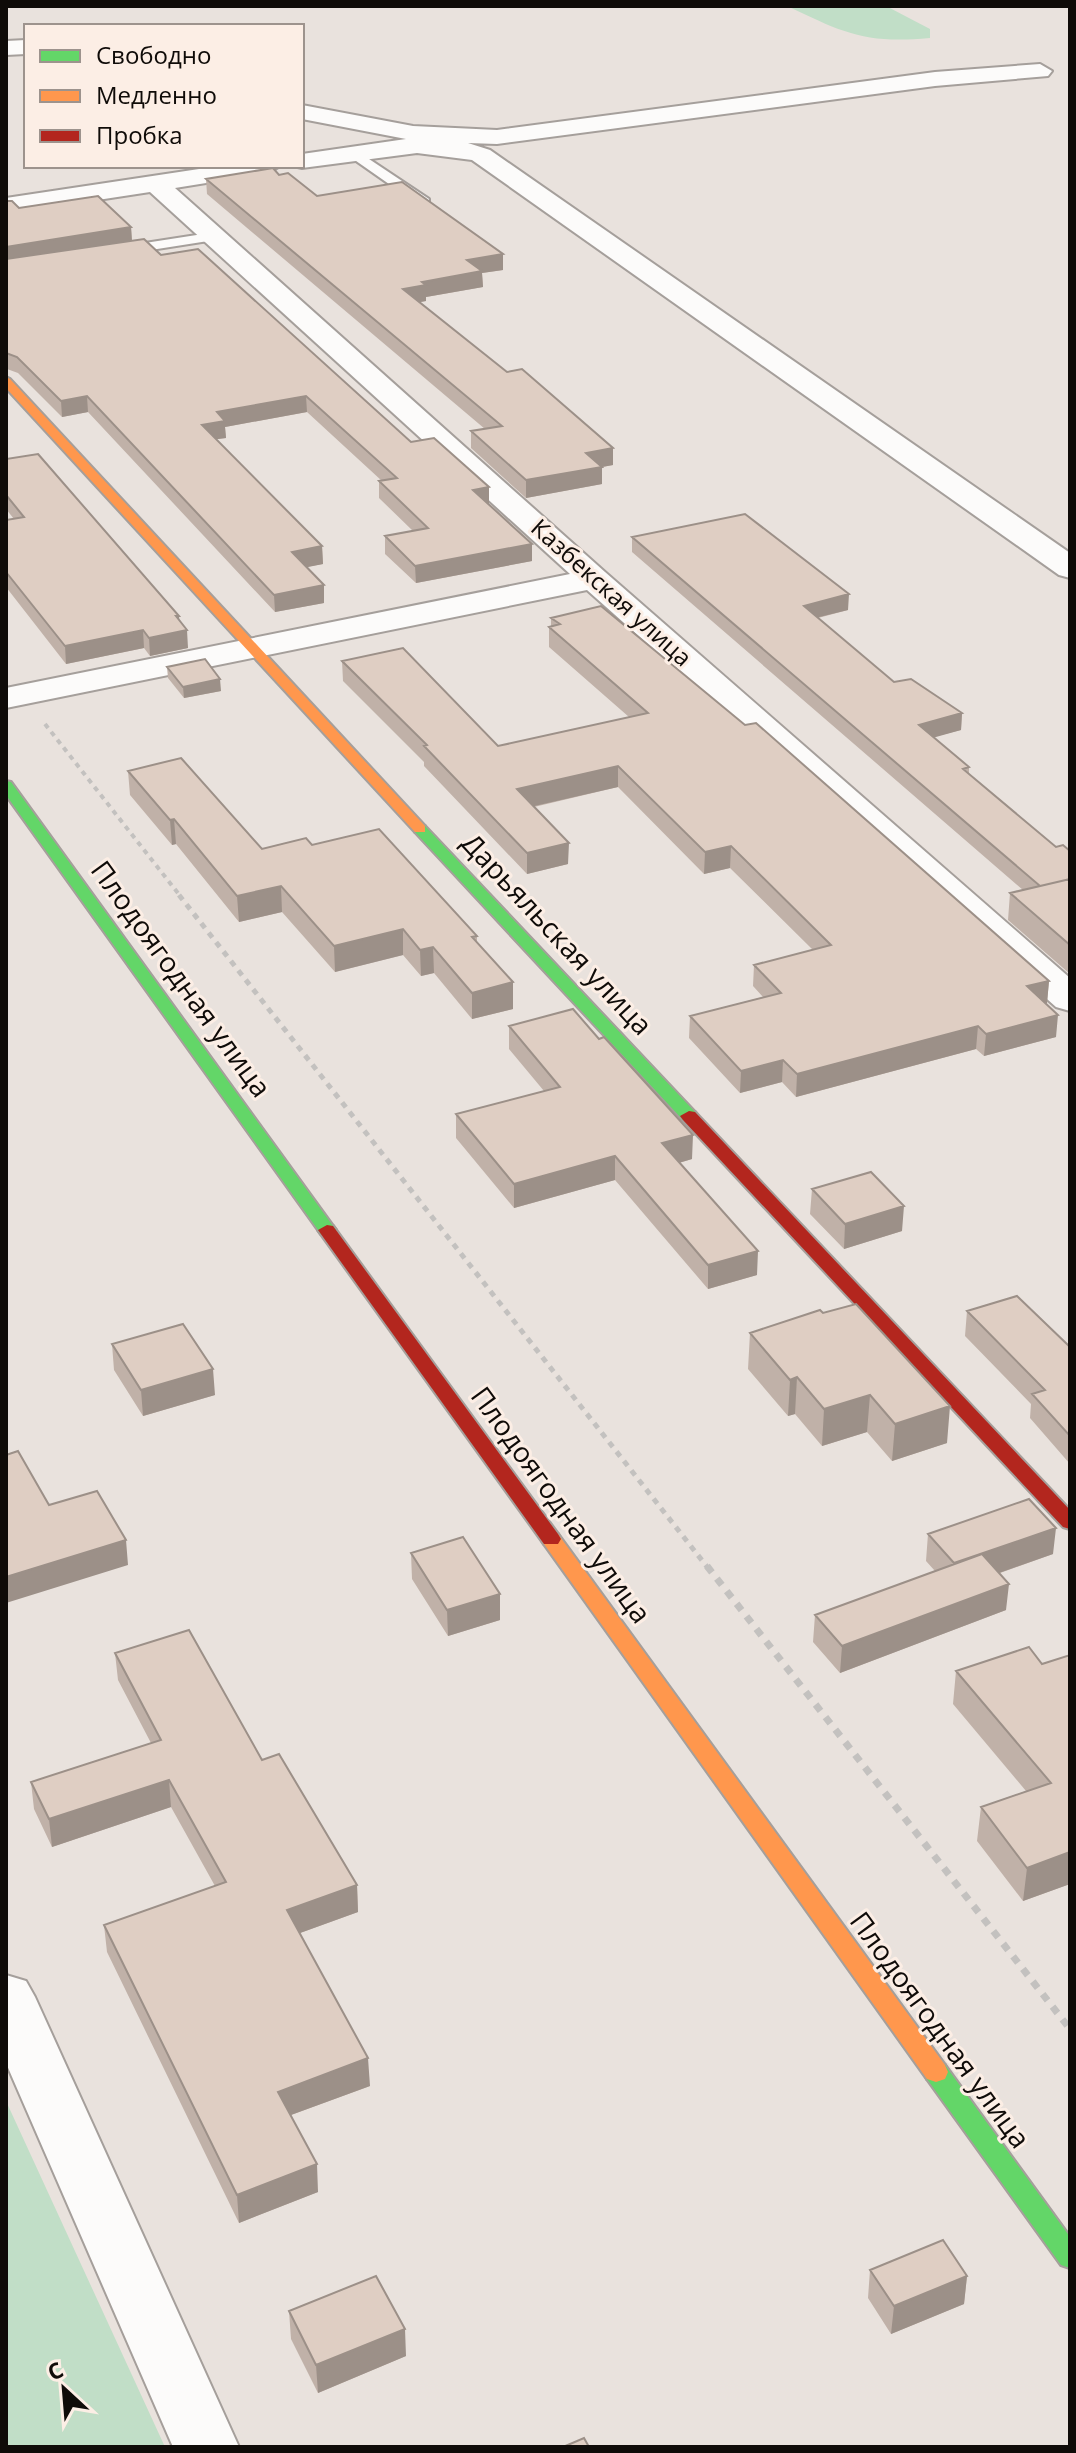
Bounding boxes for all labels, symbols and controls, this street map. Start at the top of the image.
legend [24,24,304,168]
text: Свободно [96,38,211,71]
text: Медленно [96,78,217,111]
text: Пробка [96,118,183,151]
street label: Казбекская улица [524,511,700,673]
street label: Дарьяльская улица [454,824,662,1043]
street label: Плодоягодная улица [83,852,281,1104]
street label: Плодоягодная улица [463,1378,661,1630]
street label: Плодоягодная улица [842,1903,1040,2155]
north arrow [24,2349,104,2429]
text: С [42,2354,68,2387]

